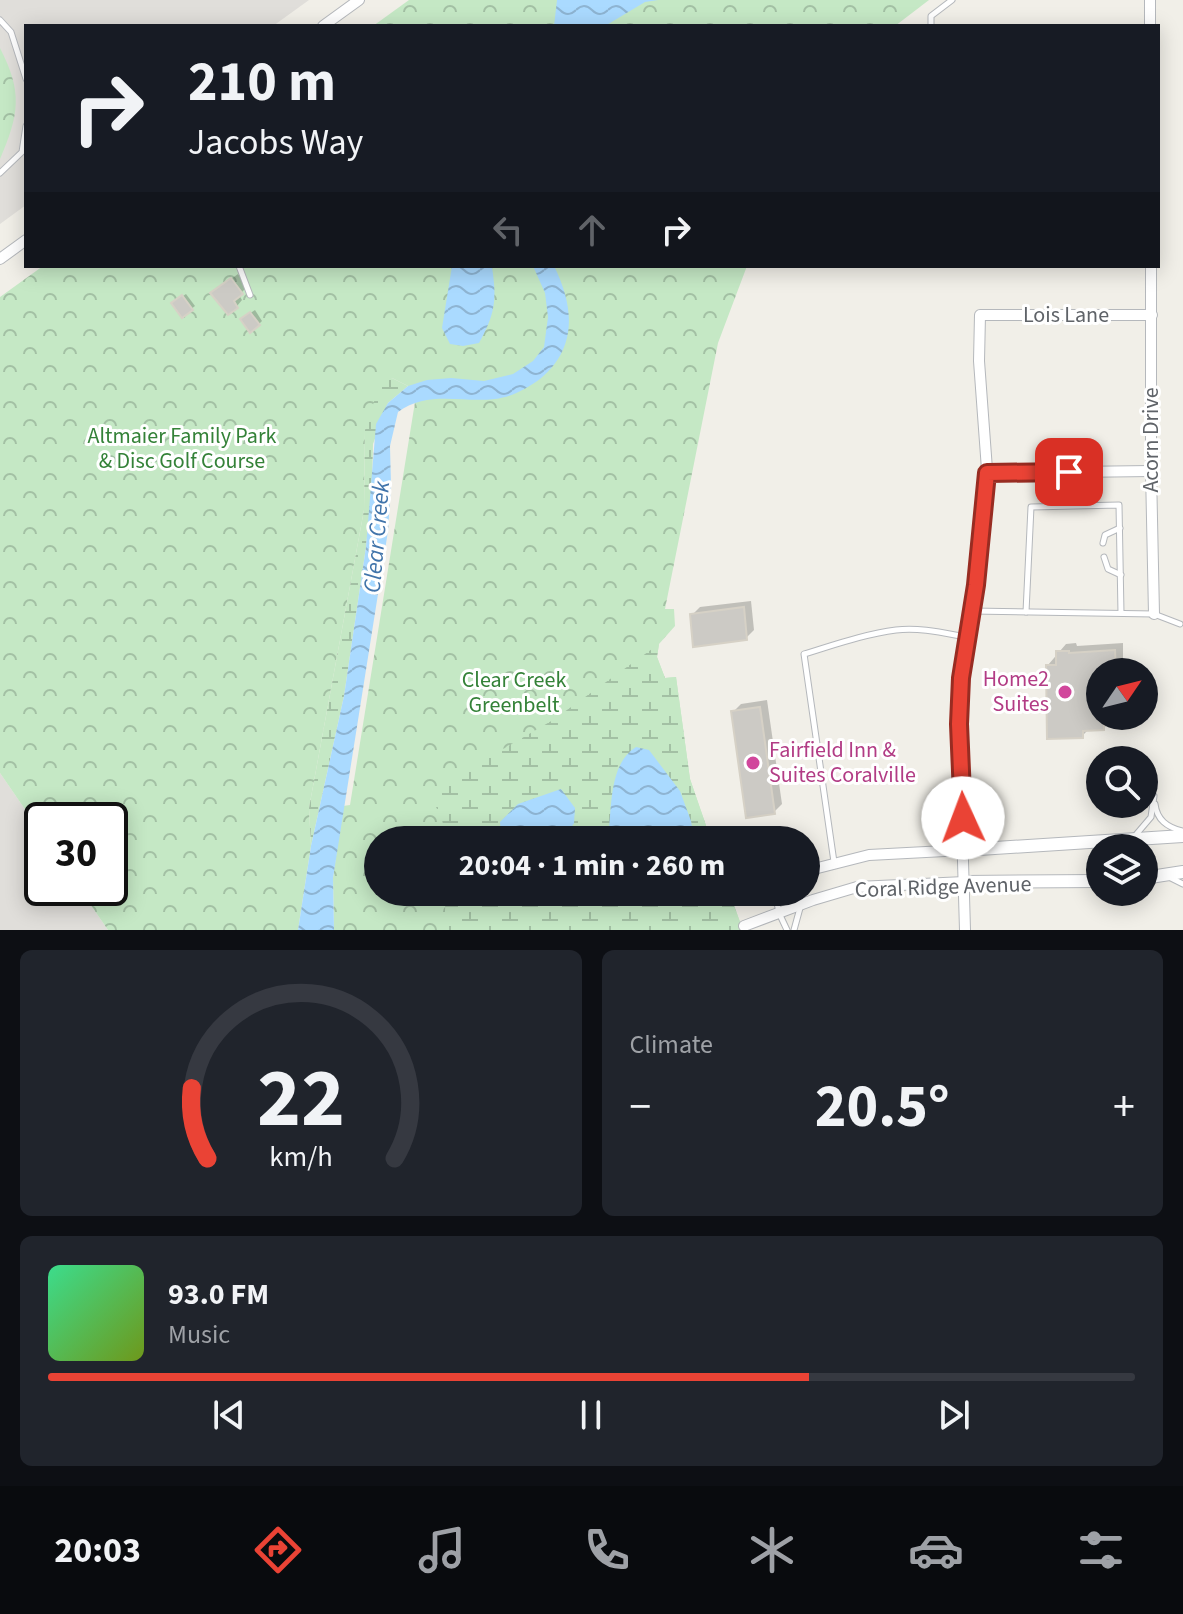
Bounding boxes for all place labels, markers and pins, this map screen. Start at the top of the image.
pin [1035,438,1103,506]
place label: Home2 Suites [983,663,1049,720]
marker: Home2 Suites [1056,683,1074,701]
place label: Fairfield Inn & Suites Coralville [769,734,916,791]
marker: Fairfield Inn & Suites Coralville [744,754,762,772]

